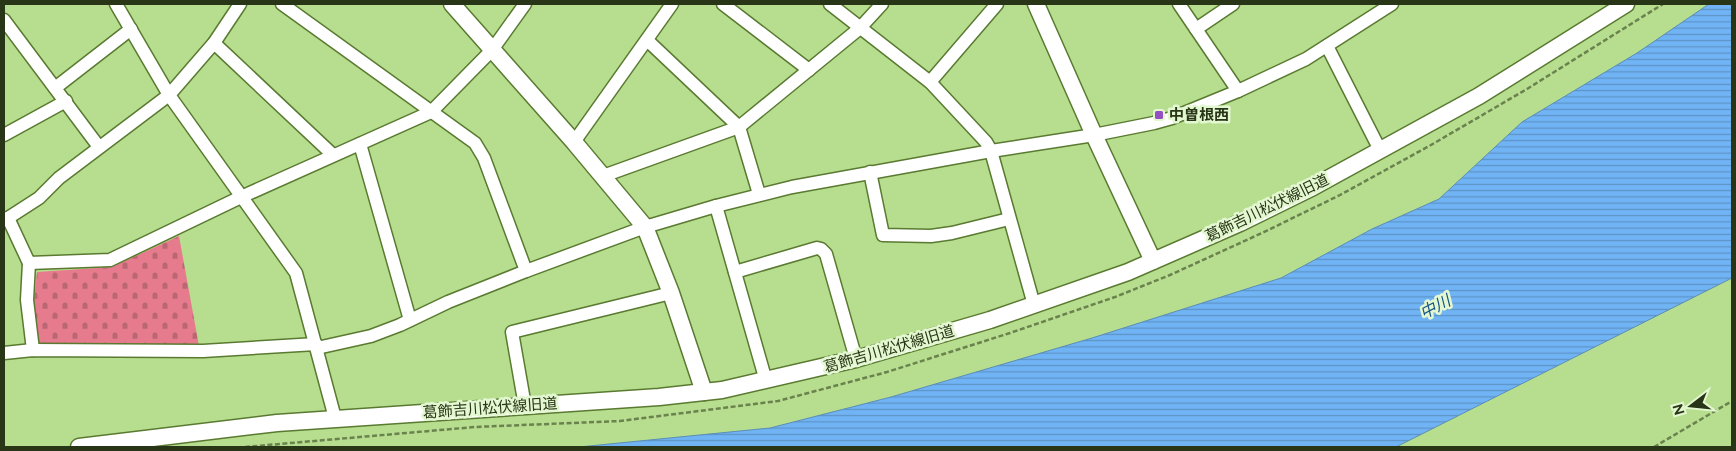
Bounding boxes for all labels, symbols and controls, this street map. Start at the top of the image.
place label: 中曽根西 [1169,106,1229,124]
marker: 中曽根西 [1153,109,1165,121]
street label: 葛飾吉川松伏線旧道 [1202,170,1332,246]
water label: 中川 [1416,290,1455,323]
street label: 葛飾吉川松伏線旧道 [822,322,956,376]
north arrow [1666,381,1716,431]
street label: 葛飾吉川松伏線旧道 [422,394,558,422]
text: N [1669,402,1688,417]

